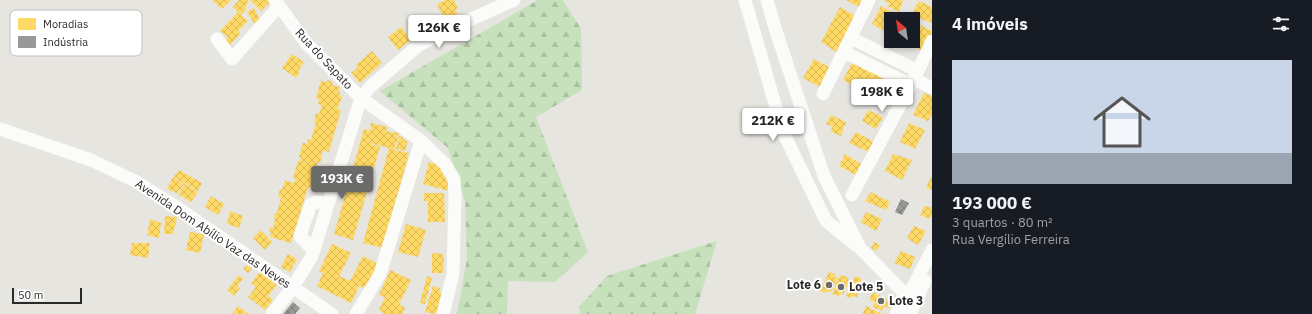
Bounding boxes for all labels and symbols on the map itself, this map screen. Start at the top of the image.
legend [10,10,142,56]
north arrow [884,12,920,48]
pin: 126K € [406,15,472,49]
text: Moradias [43,17,88,31]
street label: Rua do Sapato [292,25,357,92]
text: Indústria [43,35,88,49]
pin: 198K € [849,79,915,113]
pin: 212K € [740,108,806,142]
pin: 193K € [309,166,375,200]
street label: Avenida Dom Abílio Vaz das Neves [133,176,294,291]
place label: Lote 6 [787,277,821,292]
place label: Lote 5 [849,279,883,294]
marker: Lote 6 [824,280,834,290]
marker: Lote 5 [836,282,846,292]
scale bar [12,286,82,305]
place label: Lote 3 [889,293,923,308]
marker: Lote 3 [876,296,886,306]

